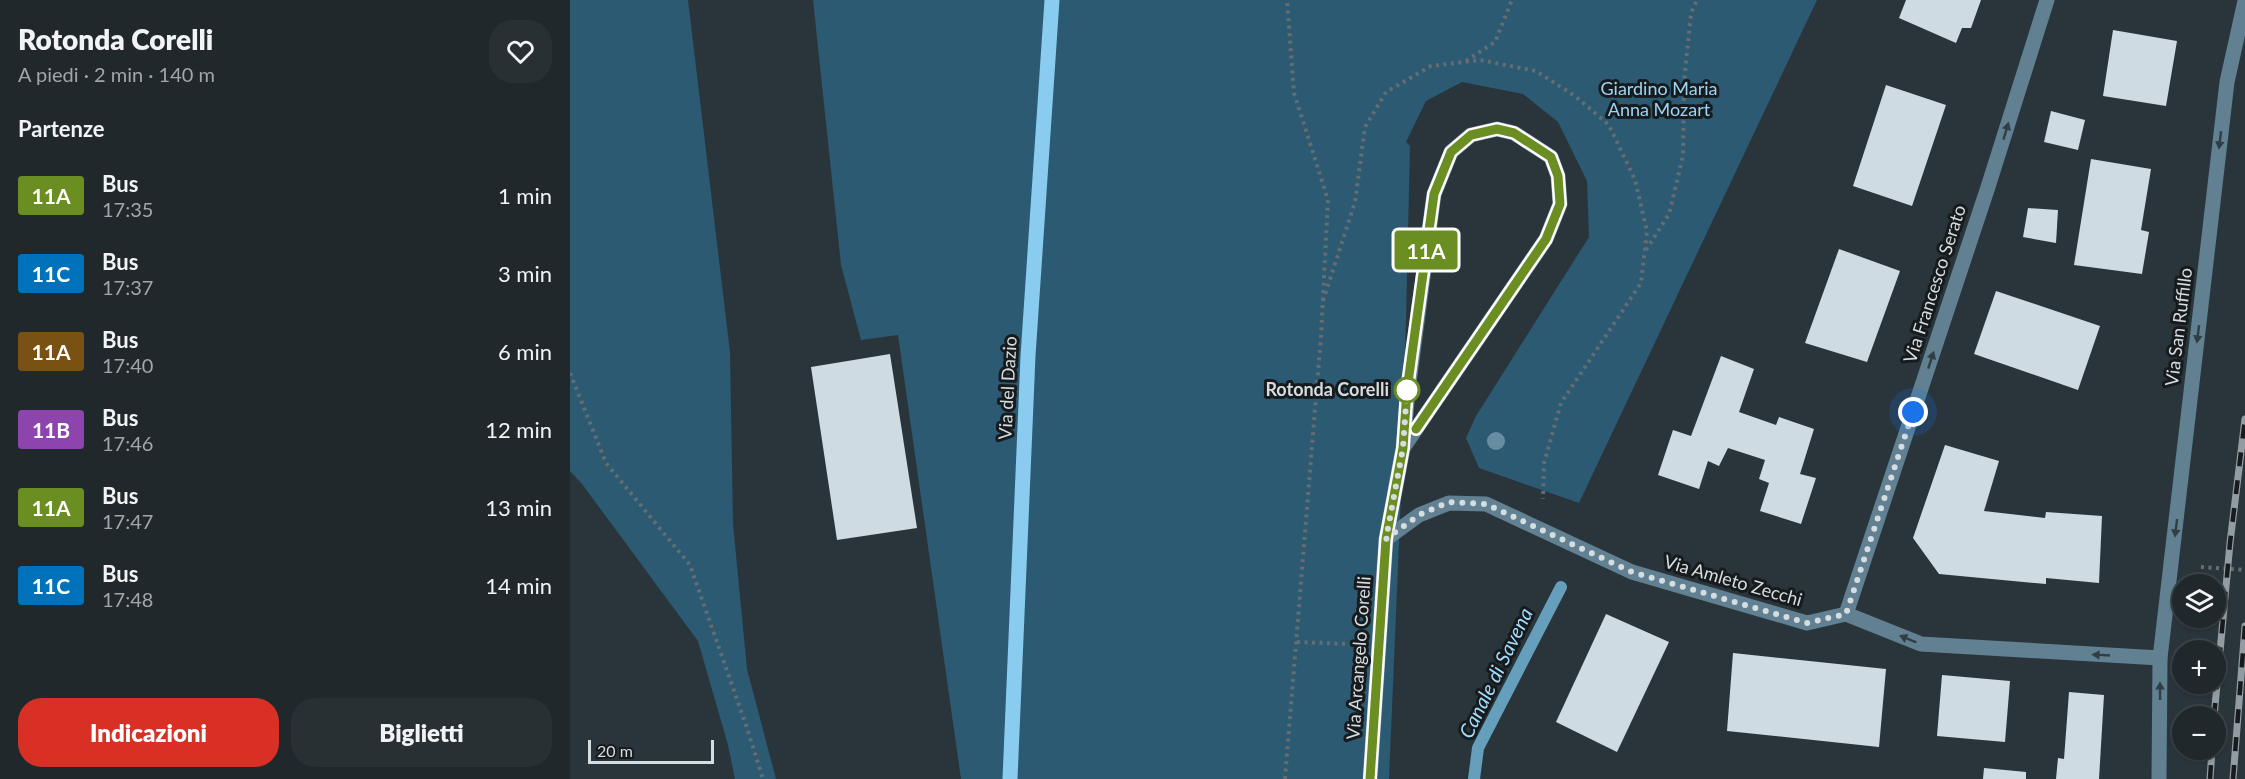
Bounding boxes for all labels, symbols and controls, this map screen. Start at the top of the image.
button: heart [489,20,552,83]
text: Rotonda Corelli [18,22,213,56]
text: A piedi · 2 min · 140 m [18,62,215,86]
park label: Giardino Maria Anna Mozart [1600,77,1718,120]
text: Partenze [18,115,105,142]
one-way arrow [2002,122,2011,140]
one-way arrow [2216,131,2225,150]
text: Bus [102,170,138,197]
text: 1 min [498,182,552,209]
text: 11A [32,183,70,208]
text: 17:35 [102,197,153,221]
street label: Via Francesco Serato [1898,202,1970,366]
line badge: 11A [1392,230,1460,270]
text: 11A [1407,238,1445,263]
text: Bus [102,248,138,275]
text: 3 min [498,260,552,287]
text: 11C [32,261,70,286]
street label: Via San Ruffillo [2160,267,2196,387]
text: 17:37 [102,275,153,299]
one-way arrow [2193,325,2203,344]
text: Bus [102,326,138,353]
street label: Via del Dazio [993,336,1021,440]
text: 6 min [498,338,552,365]
text: 11A [32,339,70,364]
one-way arrow [1926,351,1936,369]
text: 17:40 [102,353,153,377]
marker: Rotonda Corelli [1394,377,1420,403]
place label: Rotonda Corelli [1265,378,1389,400]
your location [1898,397,1928,427]
text: Bus [102,404,138,431]
text: 12 min [485,416,552,443]
text: 11B [32,417,70,442]
text: 17:46 [102,431,153,455]
text: Bus [102,482,138,509]
text: 13 min [485,494,552,521]
text: 11A [32,495,70,520]
text: 17:47 [102,509,153,533]
one-way arrow [2171,518,2181,537]
street label: Via Amleto Zecchi [1662,550,1805,610]
text: Bus [102,560,138,587]
text: 14 min [485,572,552,599]
text: 11C [32,573,70,598]
map controls [2172,574,2226,760]
button: layers [2172,574,2226,628]
street label: Via Arcangelo Corelli [1341,576,1375,740]
text: 17:48 [102,587,153,611]
water label: Canale di Savena [1453,603,1537,742]
one-way arrow [1898,634,1916,644]
button: + [2172,640,2226,694]
one-way arrow [2092,650,2111,659]
one-way arrow [2155,681,2165,700]
button: Indicazioni [18,698,279,767]
button: Biglietti [291,698,552,767]
button: − [2172,706,2226,760]
scale bar [588,737,714,764]
text: 20 m [597,741,633,760]

